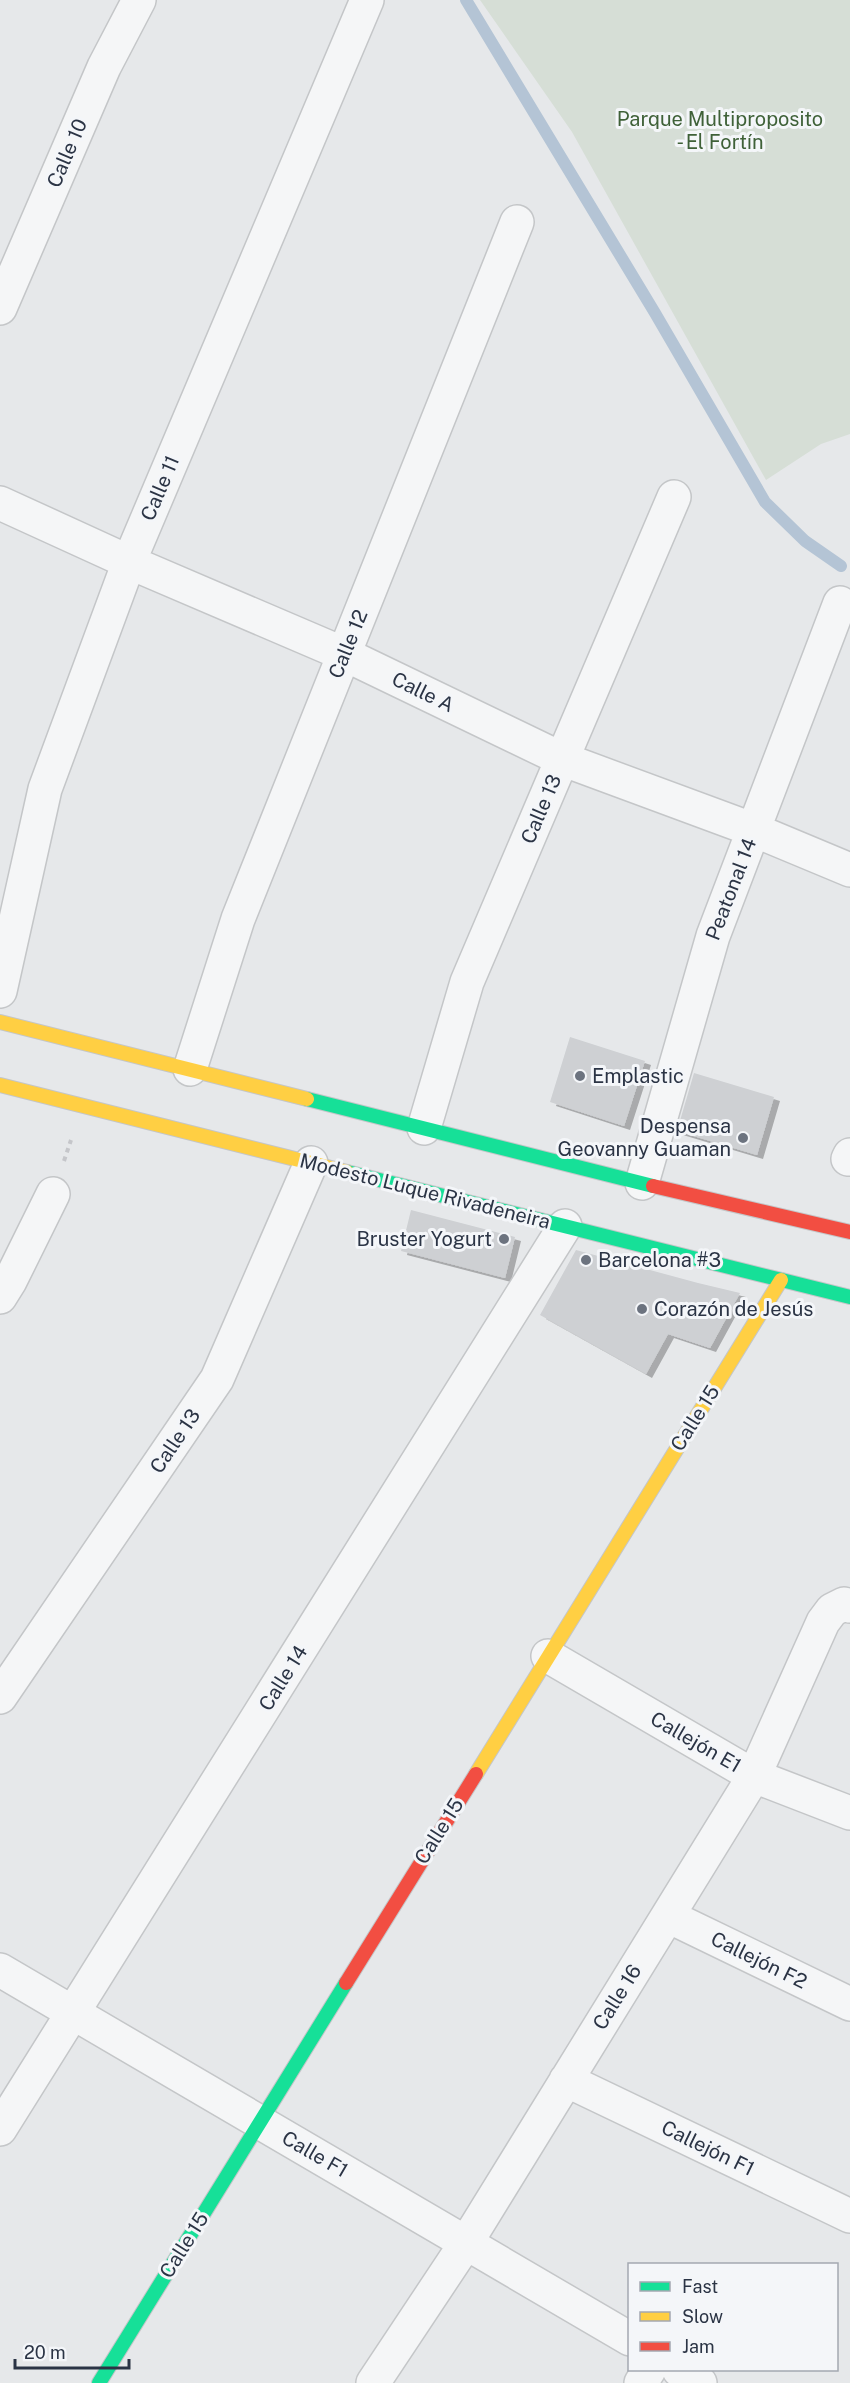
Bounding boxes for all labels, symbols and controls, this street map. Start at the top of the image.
park label: Parque Multiproposito - El Fortín [617,107,823,154]
street label: Calle 10 [42,115,92,191]
street label: Calle 11 [136,452,184,524]
street label: Calle 12 [323,606,373,682]
street label: Calle A [388,667,458,717]
street label: Calle 13 [516,771,566,847]
street label: Peatonal 14 [701,835,761,943]
place label: Emplastic [592,1064,684,1088]
marker: Emplastic [573,1069,587,1083]
place label: Despensa Geovanny Guaman [558,1114,731,1161]
marker: Despensa Geovanny Guaman [736,1131,750,1145]
street label: Modesto Luque Rivadeneira [297,1148,553,1234]
place label: Bruster Yogurt [356,1227,492,1251]
marker: Bruster Yogurt [497,1232,511,1246]
place label: Barcelona #3 [598,1248,721,1272]
marker: Barcelona #3 [579,1253,593,1267]
place label: Corazón de Jesús [654,1297,813,1321]
marker: Corazón de Jesús [635,1302,649,1316]
street label: Calle 15 [665,1381,725,1455]
street label: Calle 13 [145,1404,205,1478]
street label: Calle 14 [254,1641,312,1715]
street label: Callejón E1 [646,1706,746,1778]
street label: Calle 15 [409,1794,469,1868]
street label: Callejón F2 [707,1926,811,1994]
street label: Calle 16 [588,1960,646,2034]
street label: Callejón F1 [658,2115,758,2181]
street label: Calle F1 [278,2126,352,2182]
street label: Calle 15 [154,2208,214,2282]
legend [628,2263,838,2371]
text: Fast [682,2276,718,2297]
text: Slow [682,2306,723,2327]
scale bar [15,2332,129,2370]
text: Jam [682,2336,715,2357]
text: 20 m [24,2342,66,2363]

